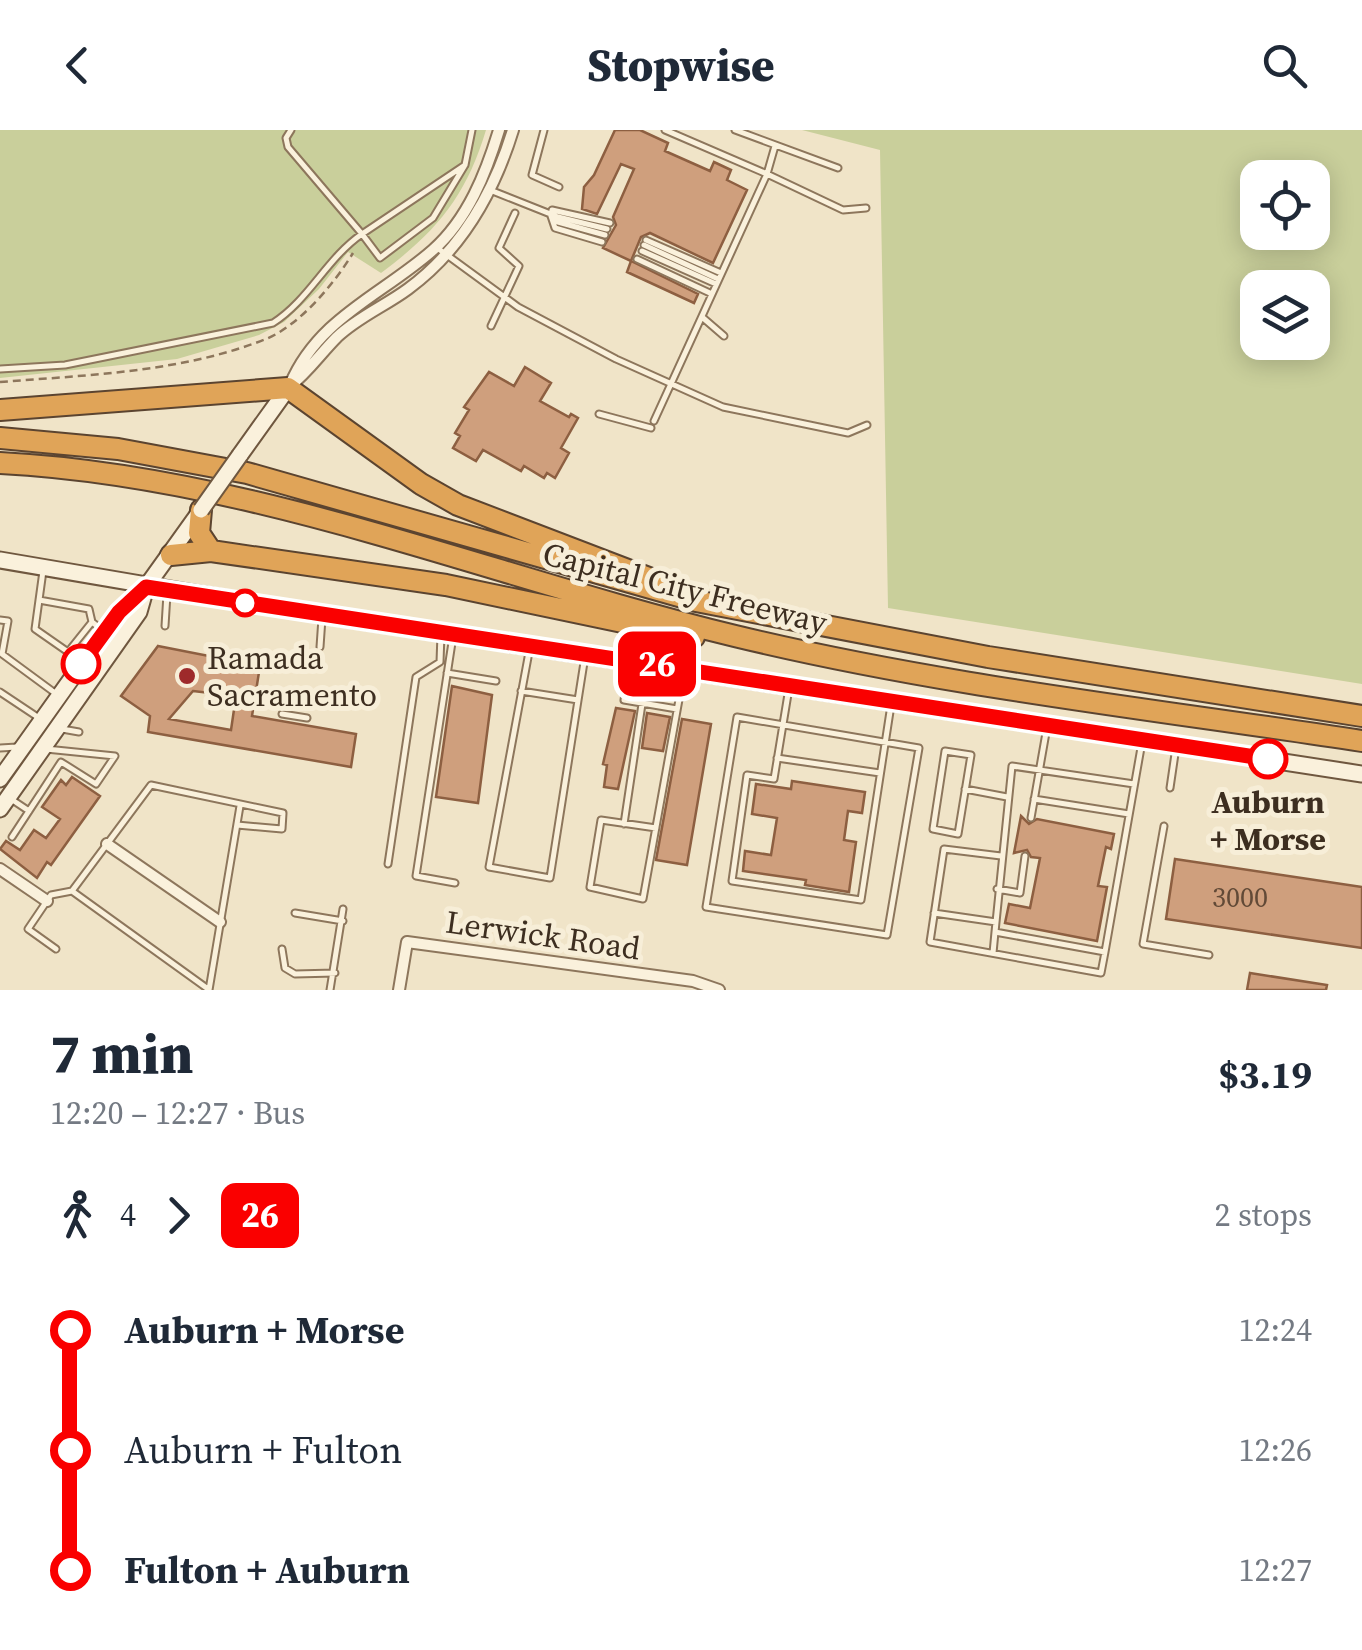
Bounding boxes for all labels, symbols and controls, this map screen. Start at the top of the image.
text: Stopwise [587,34,775,96]
icon: back [50,38,105,93]
icon: search [1257,38,1312,93]
map controls [1240,160,1330,360]
button: locate [1240,160,1330,250]
button: layers [1240,270,1330,360]
street label: Capital City Freeway [538,531,832,645]
unlabelled marker [232,590,258,616]
line badge: 26 [612,632,702,696]
place label: Ramada Sacramento [207,636,377,717]
text: 26 [638,640,676,688]
unlabelled marker [62,645,100,683]
marker: Ramada Sacramento [176,665,198,687]
marker: Auburn + Morse [1249,740,1287,778]
place label: Auburn + Morse [1210,780,1326,861]
house number: 3000 [1212,878,1268,916]
street label: Lerwick Road [443,900,643,970]
text: 7 min [50,1016,193,1091]
text: $3.19 [1218,1049,1312,1101]
text: 12:20 – 12:27 · Bus [50,1091,305,1135]
icon: walk [50,1188,105,1243]
icon: forward [151,1188,206,1243]
text: 26 [241,1191,279,1239]
text: 4 [120,1193,136,1237]
text: 2 stops [1214,1193,1312,1237]
text: Auburn + Morse [124,1304,404,1356]
text: 12:24 [1238,1308,1312,1352]
text: Auburn + Fulton [124,1424,402,1476]
text: 12:26 [1238,1428,1312,1472]
text: Fulton + Auburn [124,1544,410,1596]
text: 12:27 [1238,1548,1312,1592]

